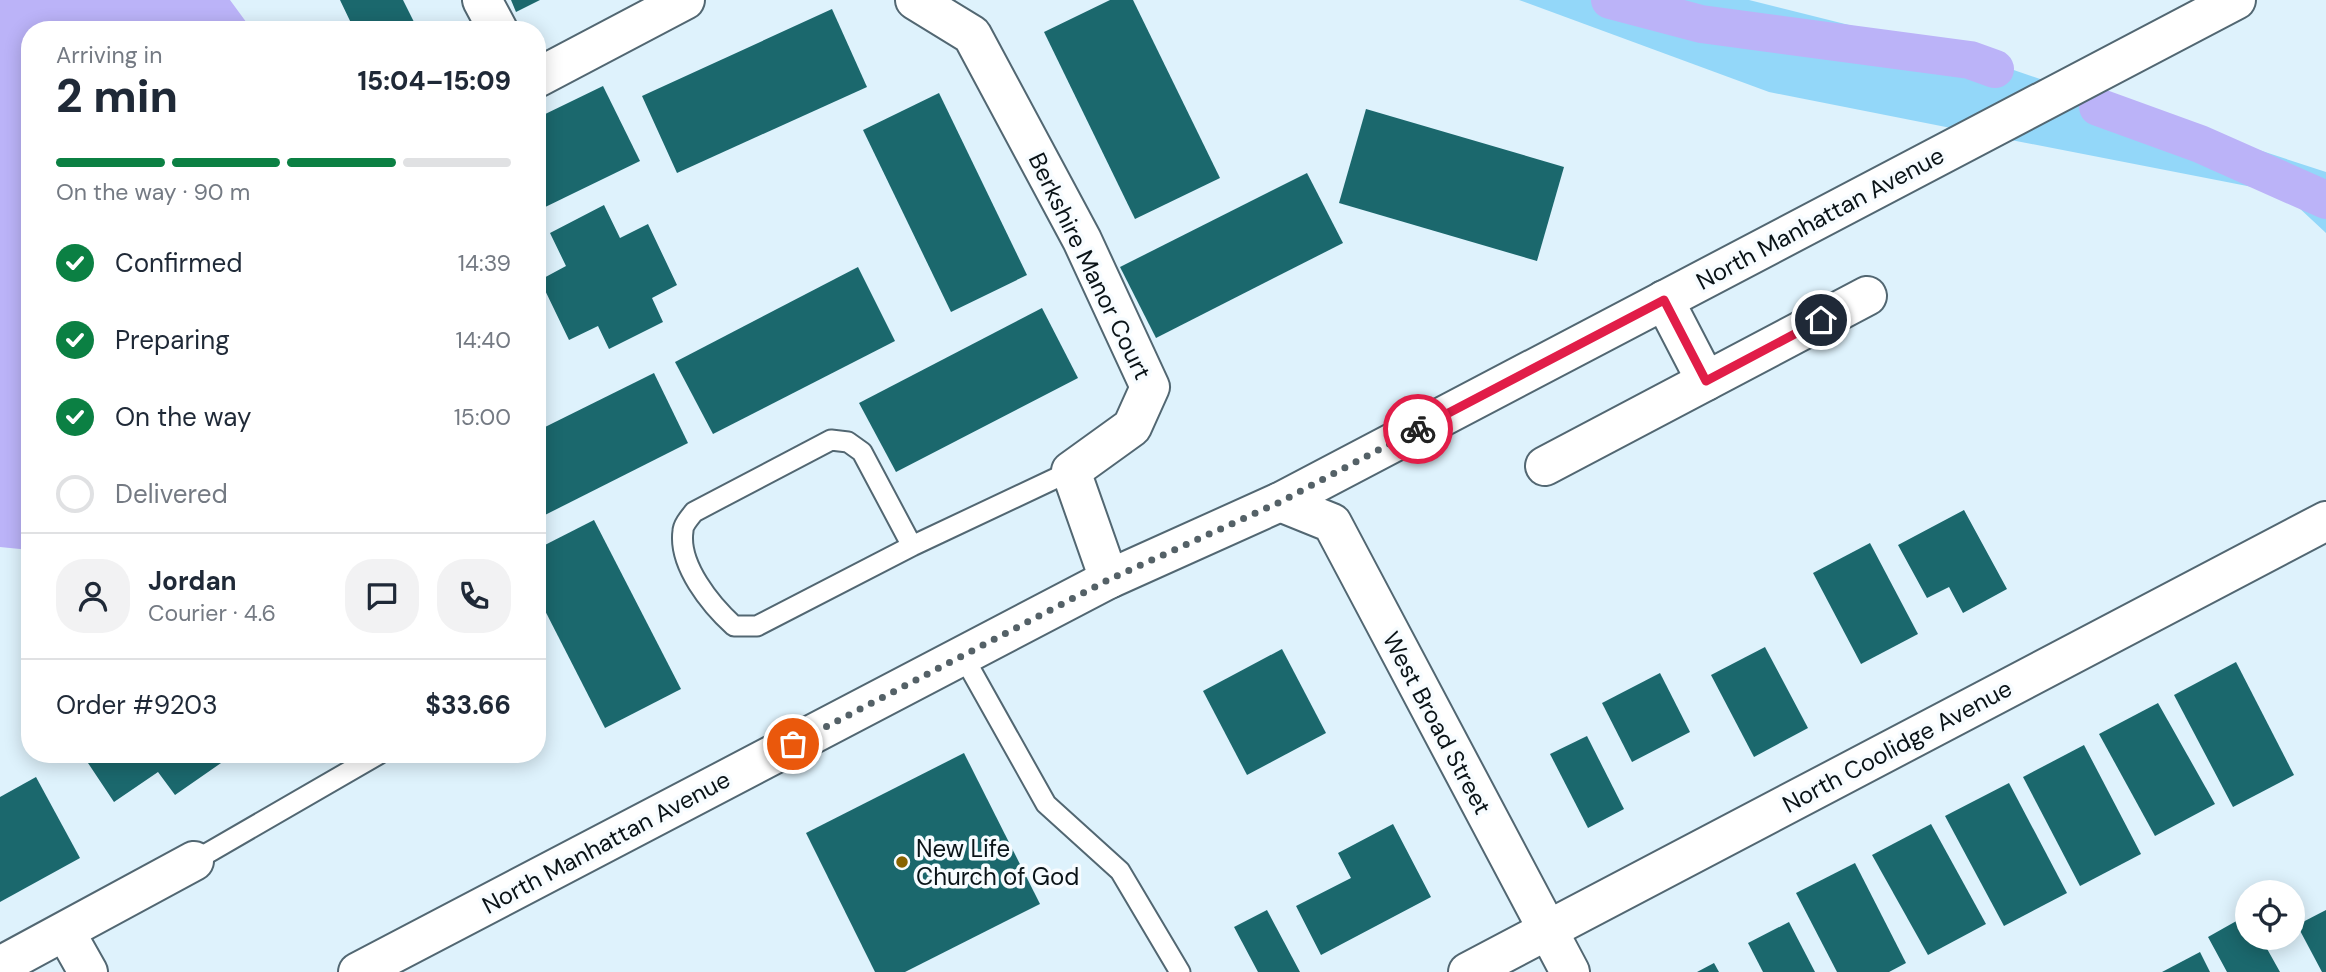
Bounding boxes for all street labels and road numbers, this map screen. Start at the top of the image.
street label: North Manhattan Avenue [1691,139,1949,297]
street label: Berkshire Manor Court [1022,148,1158,384]
street label: West Broad Street [1376,626,1498,820]
street label: North Coolidge Avenue [1777,672,2017,820]
street label: North Manhattan Avenue [477,763,735,921]

